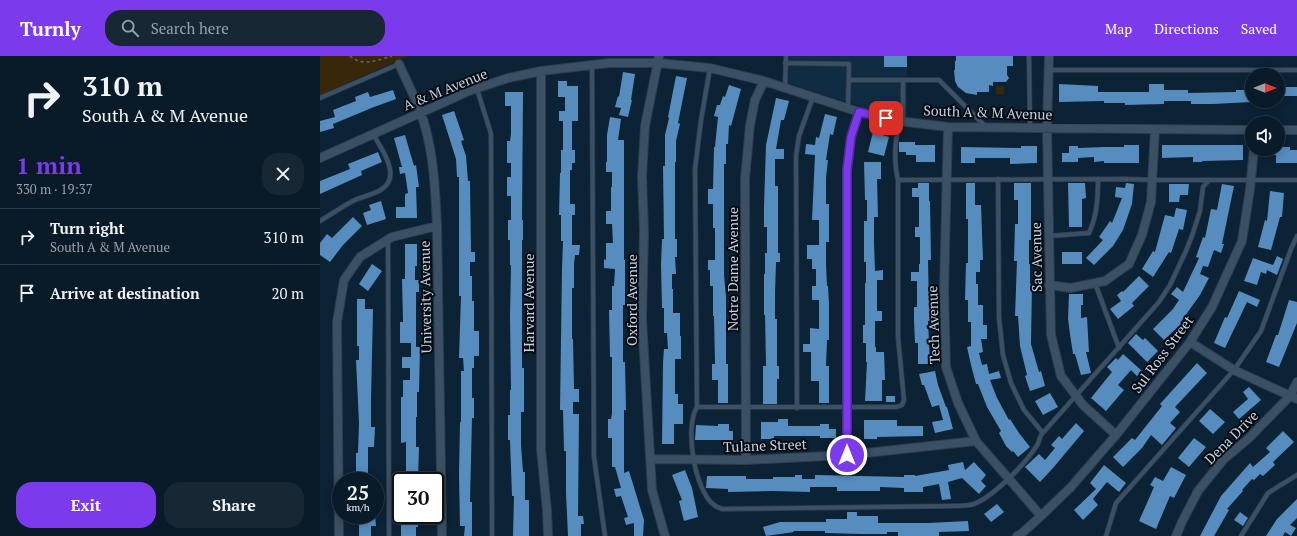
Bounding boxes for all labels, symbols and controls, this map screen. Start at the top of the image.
search box [105,10,385,46]
text: Turnly [20,16,81,41]
icon: search [119,17,141,39]
text: Search here [151,18,229,38]
text: Map [1105,19,1132,38]
text: Directions [1154,19,1219,38]
text: Saved [1241,19,1277,38]
street label: A & M Avenue [400,63,490,115]
text: 310 m [82,67,163,104]
north arrow [1245,68,1285,108]
map controls [1245,68,1285,156]
icon: right [16,72,68,124]
street label: South A & M Avenue [923,100,1053,124]
pin [869,101,903,135]
text: South A & M Avenue [82,103,248,127]
icon: arrive [875,107,897,129]
button: sound [1245,116,1285,156]
text: 1 min [16,149,82,181]
button: close [262,153,304,195]
text: 330 m · 19:37 [16,180,93,198]
street label: Notre Dame Avenue [723,207,742,331]
text: Turn right [50,218,125,238]
street label: Sac Avenue [1026,222,1046,292]
icon: right [16,226,38,248]
text: 310 m [263,227,304,247]
text: South A & M Avenue [50,238,170,256]
street label: University Avenue [415,240,435,354]
street label: Harvard Avenue [519,253,538,353]
street label: Oxford Avenue [622,254,641,346]
icon: arrive [16,282,38,304]
text: Arrive at destination [50,283,200,303]
text: 20 m [271,283,304,303]
street label: Tech Avenue [922,285,944,365]
street label: Sul Ross Street [1127,311,1198,397]
street label: Dena Drive [1200,406,1262,468]
street label: Tulane Street [723,434,808,456]
position arrow [826,434,868,476]
speed limit sign: 30 [392,472,444,524]
text: 25 [347,479,369,506]
button: Exit [16,482,156,528]
button: Share [164,482,304,528]
text: km/h [346,501,370,514]

